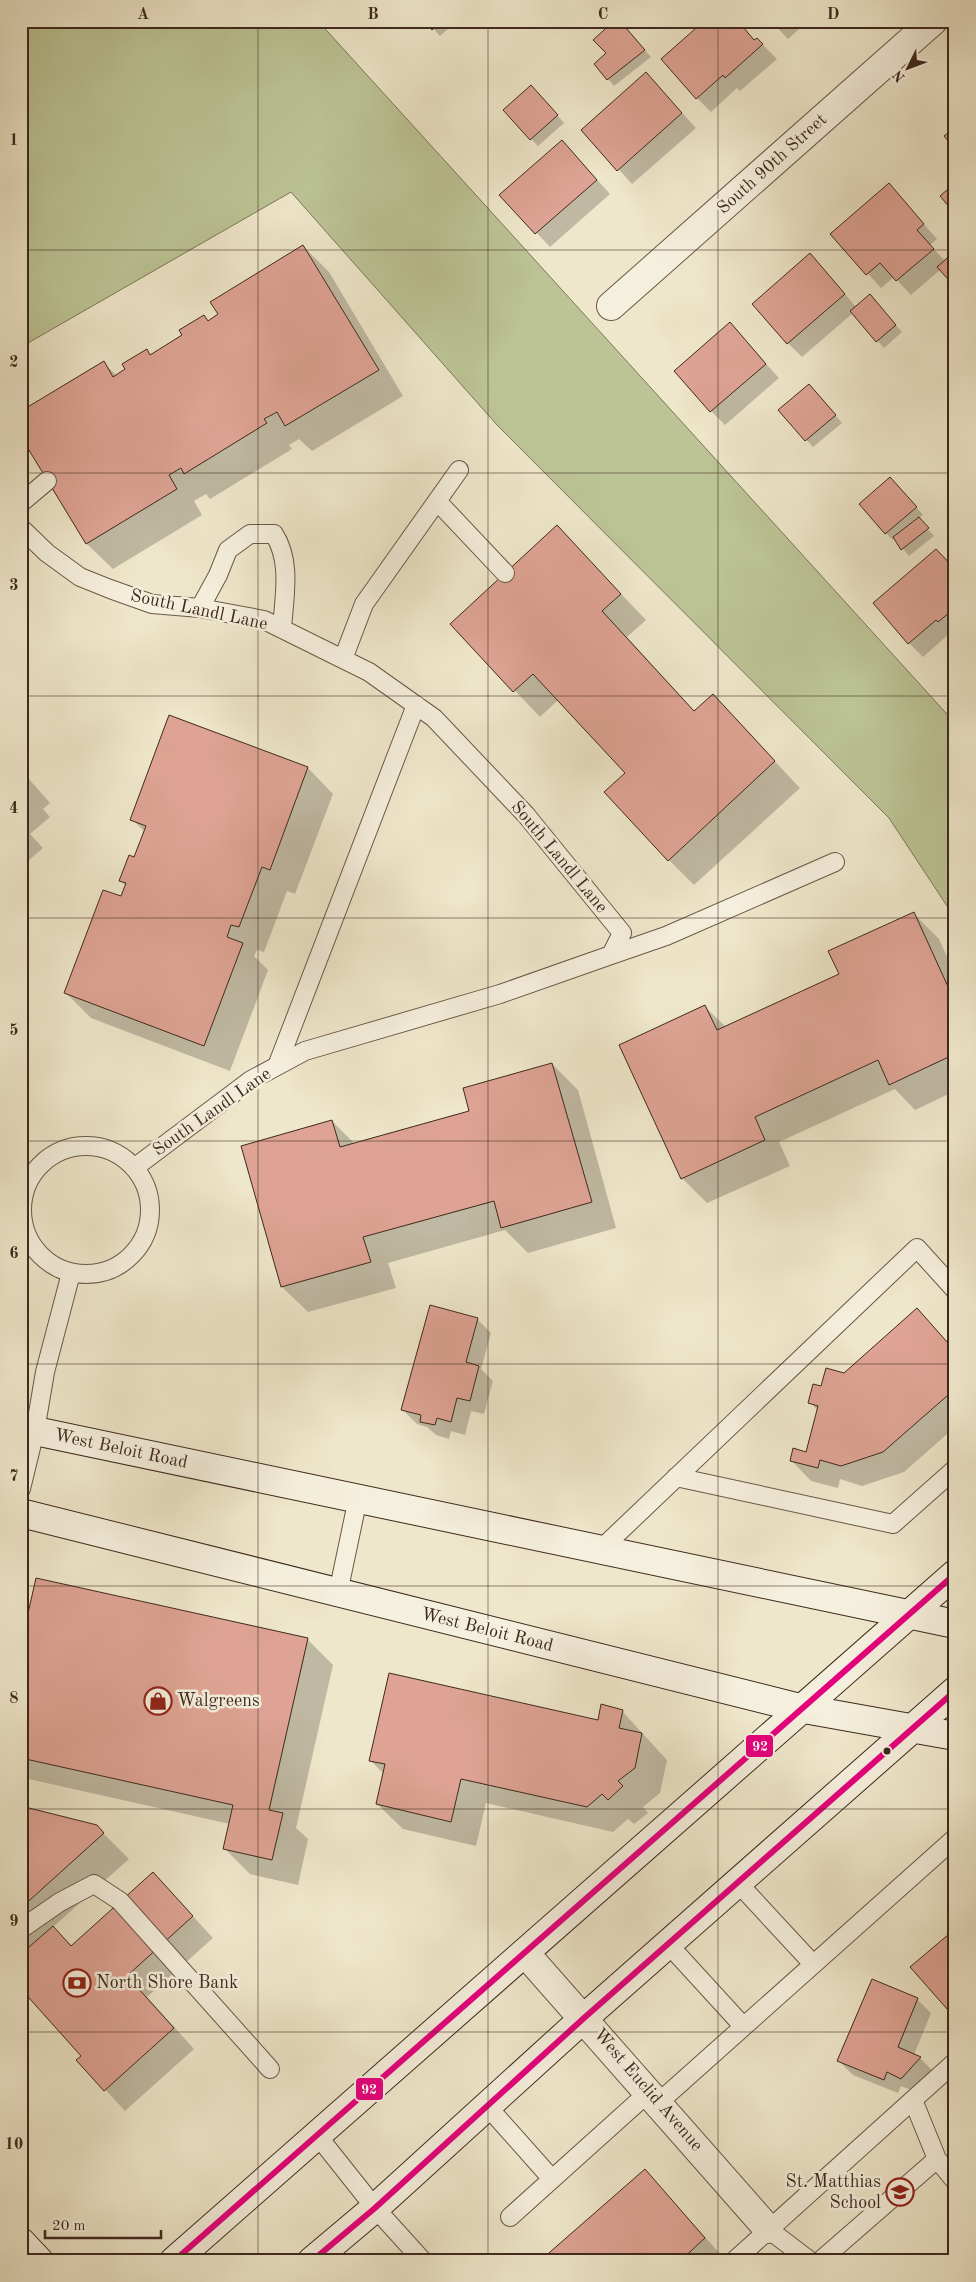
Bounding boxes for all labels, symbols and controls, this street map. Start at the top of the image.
text: A [137,7,149,23]
text: B [367,7,379,23]
text: C [598,7,608,23]
text: D [827,7,839,23]
north arrow [884,42,934,92]
text: N [890,67,908,85]
street label: South 90th Street [714,110,830,218]
text: 1 [9,133,19,149]
text: 2 [9,355,19,371]
text: 3 [9,578,19,594]
street label: South Landl Lane [129,587,269,633]
street label: South Landl Lane [507,798,611,916]
text: 4 [9,801,19,817]
text: 5 [9,1023,19,1039]
street label: South Landl Lane [150,1065,274,1159]
text: 6 [9,1246,19,1262]
street label: West Beloit Road [53,1426,189,1472]
text: 7 [9,1469,19,1485]
street label: West Beloit Road [419,1605,555,1655]
shop icon: Walgreens [143,1686,173,1716]
text: 8 [9,1691,19,1707]
place label: Walgreens [177,1692,260,1710]
line badge: 92 [745,1734,774,1758]
text: 92 [752,1740,768,1754]
unlabelled marker [882,1746,892,1756]
text: 9 [9,1914,19,1930]
bank icon: North Shore Bank [62,1968,92,1998]
place label: North Shore Bank [96,1974,238,1992]
street label: West Euclid Avenue [590,2025,706,2155]
line badge: 92 [355,2077,384,2101]
text: 92 [361,2083,377,2097]
text: 10 [5,2137,23,2153]
place label: St. Matthias School [786,2173,881,2212]
school or university icon: St. Matthias School [885,2177,915,2207]
scale bar [45,2207,161,2239]
text: 20 m [52,2219,86,2234]

